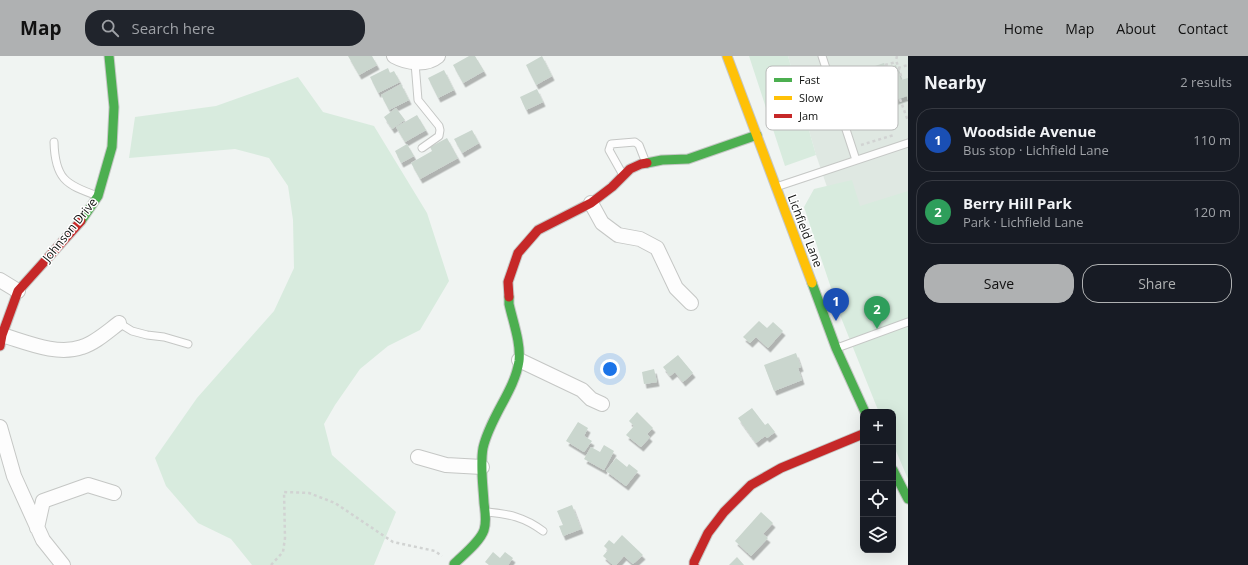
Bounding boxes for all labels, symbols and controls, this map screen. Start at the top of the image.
search box [85,10,365,46]
text: Map [20,15,61,41]
icon: search [99,17,121,39]
text: Search here [131,18,215,38]
text: Home [1004,19,1043,38]
text: Map [1065,19,1094,38]
text: About [1116,19,1156,38]
text: Contact [1178,19,1228,38]
legend [766,66,898,130]
text: Nearby [924,71,986,94]
text: Fast [799,72,820,87]
text: 2 results [1180,73,1232,91]
text: Slow [799,90,823,105]
text: Jam [798,108,818,123]
text: Woodside Avenue [963,121,1096,141]
text: 1 [934,131,942,149]
text: 110 m [1193,131,1231,149]
text: Bus stop · Lichfield Lane [963,141,1109,159]
street label: Lichfield Lane [784,192,827,270]
text: Berry Hill Park [963,193,1072,213]
street label: Johnson Drive [38,194,101,266]
text: 2 [934,203,942,221]
text: 120 m [1193,203,1231,221]
text: Park · Lichfield Lane [963,213,1083,231]
button: Save [924,264,1074,303]
button: Share [1082,264,1232,303]
pin: 1 [823,288,849,321]
pin: 2 [864,296,890,329]
your location [600,359,620,379]
map controls [860,409,896,553]
button: + [860,409,896,445]
button: − [860,445,896,481]
button: locate [860,481,896,517]
button: layers [860,517,896,553]

